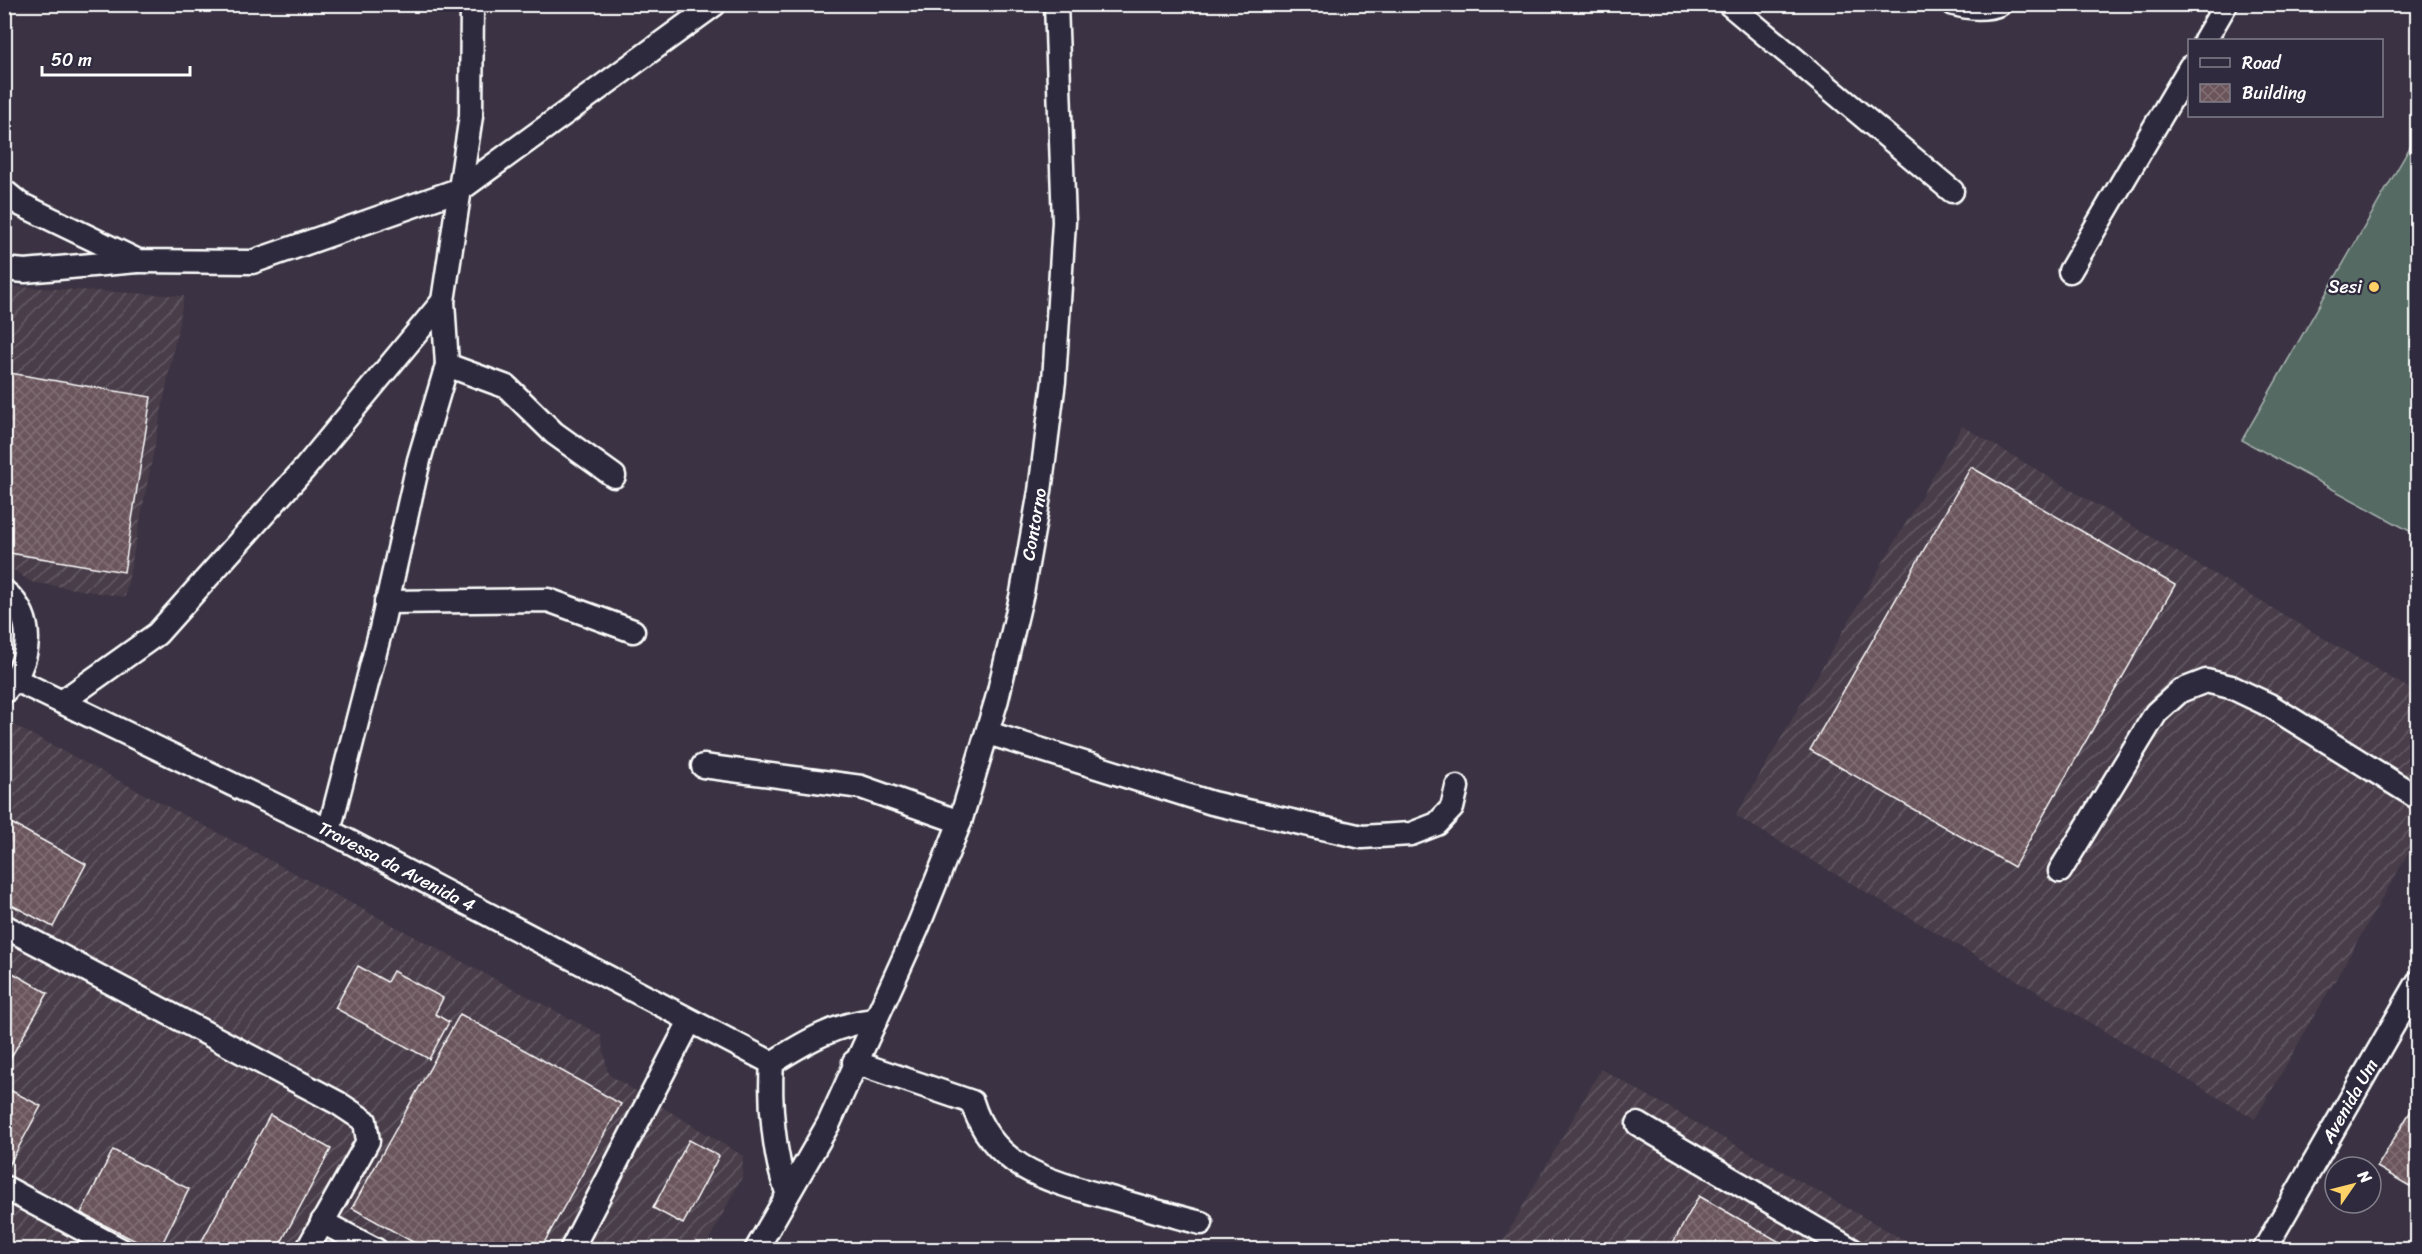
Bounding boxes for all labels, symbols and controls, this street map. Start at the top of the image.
scale bar [42,39,190,77]
legend [2188,39,2383,117]
text: 50 m [51,44,92,76]
text: Road [2242,47,2282,79]
text: Building [2242,77,2306,109]
place label: Sesi [2328,271,2363,303]
marker: Sesi [2367,280,2381,294]
street label: Contorno [1012,485,1056,563]
street label: Travessa da Avenida 4 [313,812,481,921]
street label: Avenida Um [2312,1052,2387,1150]
north arrow [2323,1155,2383,1215]
text: N [2349,1163,2380,1190]

